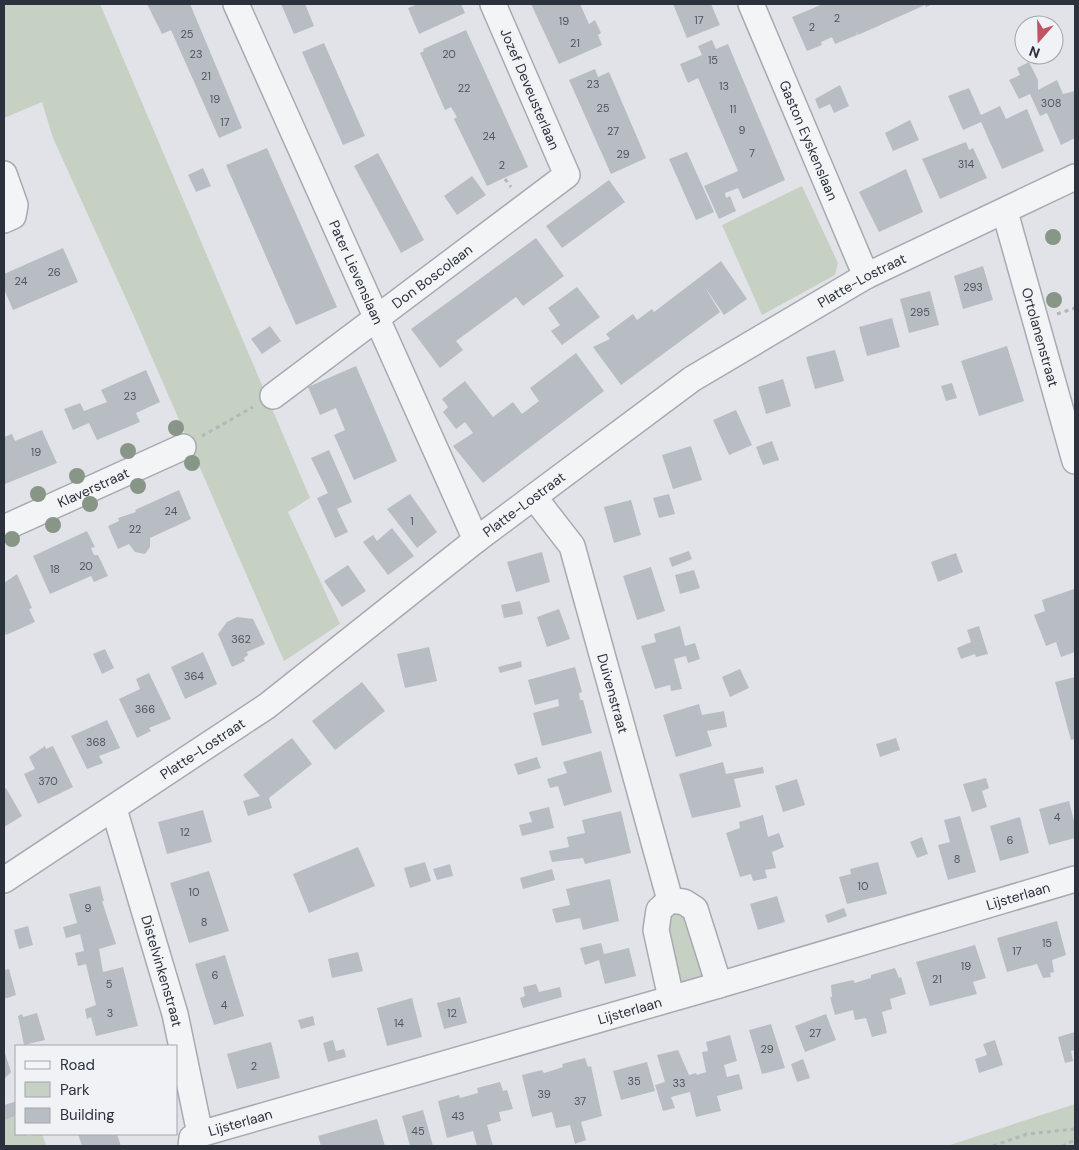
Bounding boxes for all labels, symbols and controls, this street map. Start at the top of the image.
house number: 2 [834,11,840,25]
house number: 17 [694,13,704,27]
house number: 19 [559,14,569,28]
north arrow [1014,15,1064,65]
house number: 2 [809,20,815,34]
street label: Jozef Deveusterlaan [496,26,564,152]
house number: 25 [180,27,194,41]
house number: 21 [570,36,580,50]
text: N [1027,42,1042,62]
house number: 23 [190,47,202,61]
house number: 20 [442,47,456,61]
house number: 15 [708,53,718,67]
house number: 21 [201,69,211,83]
house number: 23 [587,77,599,91]
street label: Gaston Eyskenslaan [775,78,842,203]
house number: 13 [719,79,729,93]
house number: 22 [458,81,470,95]
house number: 19 [210,92,220,106]
house number: 308 [1041,96,1061,110]
house number: 25 [596,101,610,115]
house number: 11 [730,102,736,116]
house number: 17 [220,115,230,129]
house number: 9 [739,123,746,137]
house number: 27 [607,124,619,138]
house number: 24 [483,129,496,143]
house number: 7 [749,146,755,160]
house number: 29 [616,147,630,161]
house number: 314 [958,157,975,171]
house number: 2 [499,158,505,172]
street label: Pater Lievenslaan [325,217,387,327]
street label: Don Boscolaan [388,240,476,313]
street label: Platte-Lostraat [814,249,909,312]
house number: 26 [47,265,61,279]
house number: 24 [15,274,28,288]
house number: 293 [963,280,983,294]
street label: Ortolanenstraat [1018,285,1063,389]
house number: 295 [910,305,930,319]
house number: 23 [124,389,136,403]
house number: 19 [31,445,41,459]
street label: Klaverstraat [55,464,132,512]
street label: Platte-Lostraat [479,468,569,541]
house number: 24 [165,504,178,518]
house number: 1 [410,514,414,528]
house number: 22 [129,522,141,536]
house number: 20 [79,559,93,573]
house number: 18 [50,562,60,576]
house number: 362 [231,632,251,646]
street label: Duivenstraat [593,652,632,735]
house number: 364 [184,669,204,683]
house number: 366 [135,702,155,716]
street label: Platte-Lostraat [157,714,248,783]
house number: 368 [86,735,106,749]
house number: 370 [38,774,58,788]
house number: 4 [1054,810,1061,824]
house number: 12 [180,825,190,839]
house number: 6 [1007,833,1014,847]
house number: 8 [954,852,960,866]
street label: Lijsterlaan [984,878,1052,914]
house number: 10 [858,879,868,893]
house number: 10 [189,885,199,899]
house number: 9 [85,901,92,915]
street label: Distelvinkenstraat [137,913,186,1028]
house number: 8 [201,915,207,929]
house number: 15 [1042,936,1052,950]
house number: 17 [1012,944,1022,958]
house number: 19 [961,959,971,973]
house number: 6 [212,968,219,982]
house number: 21 [932,972,942,986]
house number: 5 [106,977,113,991]
street label: Lijsterlaan [596,993,664,1028]
house number: 4 [221,998,228,1012]
house number: 3 [107,1006,113,1020]
house number: 12 [447,1006,457,1020]
house number: 14 [394,1016,404,1030]
house number: 27 [809,1026,821,1040]
house number: 29 [760,1042,774,1056]
legend [15,1045,178,1135]
text: Road [60,1055,95,1075]
house number: 2 [251,1059,257,1073]
house number: 35 [627,1074,641,1088]
house number: 33 [672,1076,686,1090]
text: Park [60,1080,90,1100]
house number: 39 [537,1087,551,1101]
house number: 37 [574,1094,586,1108]
text: Building [60,1105,115,1125]
street label: Lijsterlaan [206,1105,274,1140]
house number: 43 [451,1109,465,1123]
house number: 45 [411,1124,425,1138]

